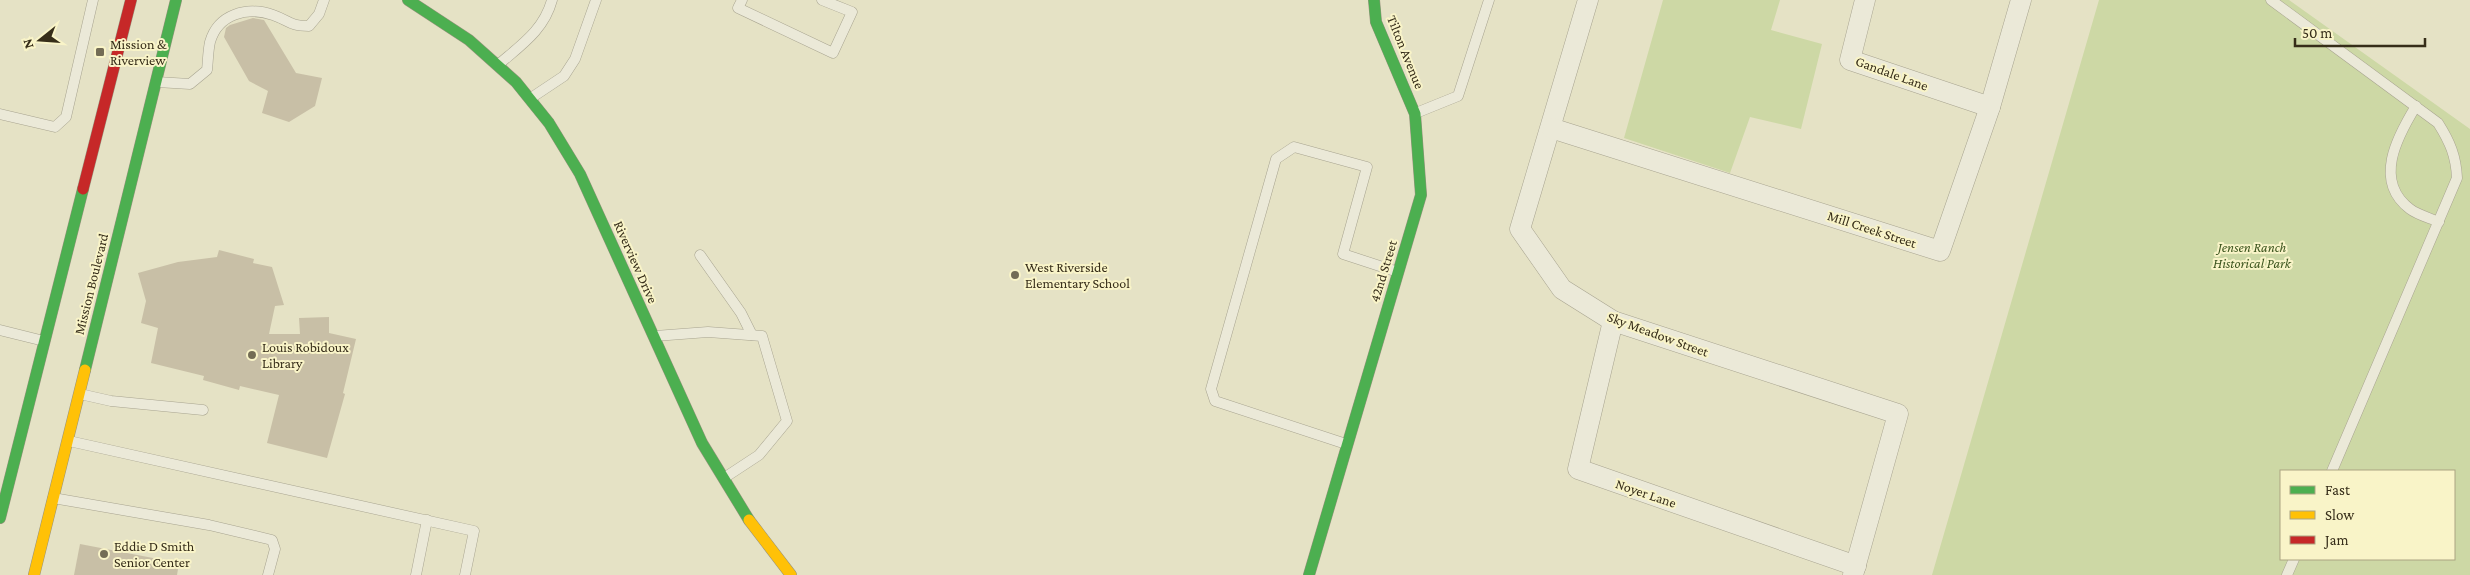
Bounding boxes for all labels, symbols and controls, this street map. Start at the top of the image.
street label: Tilton Avenue [1384,13,1428,91]
north arrow [15,15,65,65]
scale bar [2295,15,2425,47]
text: 50 m [2302,25,2332,41]
text: N [18,36,37,51]
place label: Mission & Riverview [110,36,167,68]
marker: Mission & Riverview [94,46,106,58]
street label: Gandale Lane [1853,52,1931,94]
street label: Mill Creek Street [1825,207,1919,251]
street label: Riverview Drive [611,218,661,306]
street label: Mission Boulevard [71,231,111,336]
street label: 42nd Street [1366,238,1400,304]
park label: Jensen Ranch Historical Park [2213,239,2292,271]
place label: West Riverside Elementary School [1025,259,1130,291]
marker: West Riverside Elementary School [1009,269,1021,281]
street label: Sky Meadow Street [1605,308,1711,360]
place label: Louis Robidoux Library [262,339,349,371]
marker: Louis Robidoux Library [246,349,258,361]
legend [2280,470,2455,560]
street label: Noyer Lane [1613,475,1679,511]
text: Fast [2325,482,2351,498]
text: Slow [2325,507,2355,523]
text: Jam [2323,532,2348,549]
place label: Eddie D Smith Senior Center [114,538,195,570]
marker: Eddie D Smith Senior Center [98,548,110,560]

